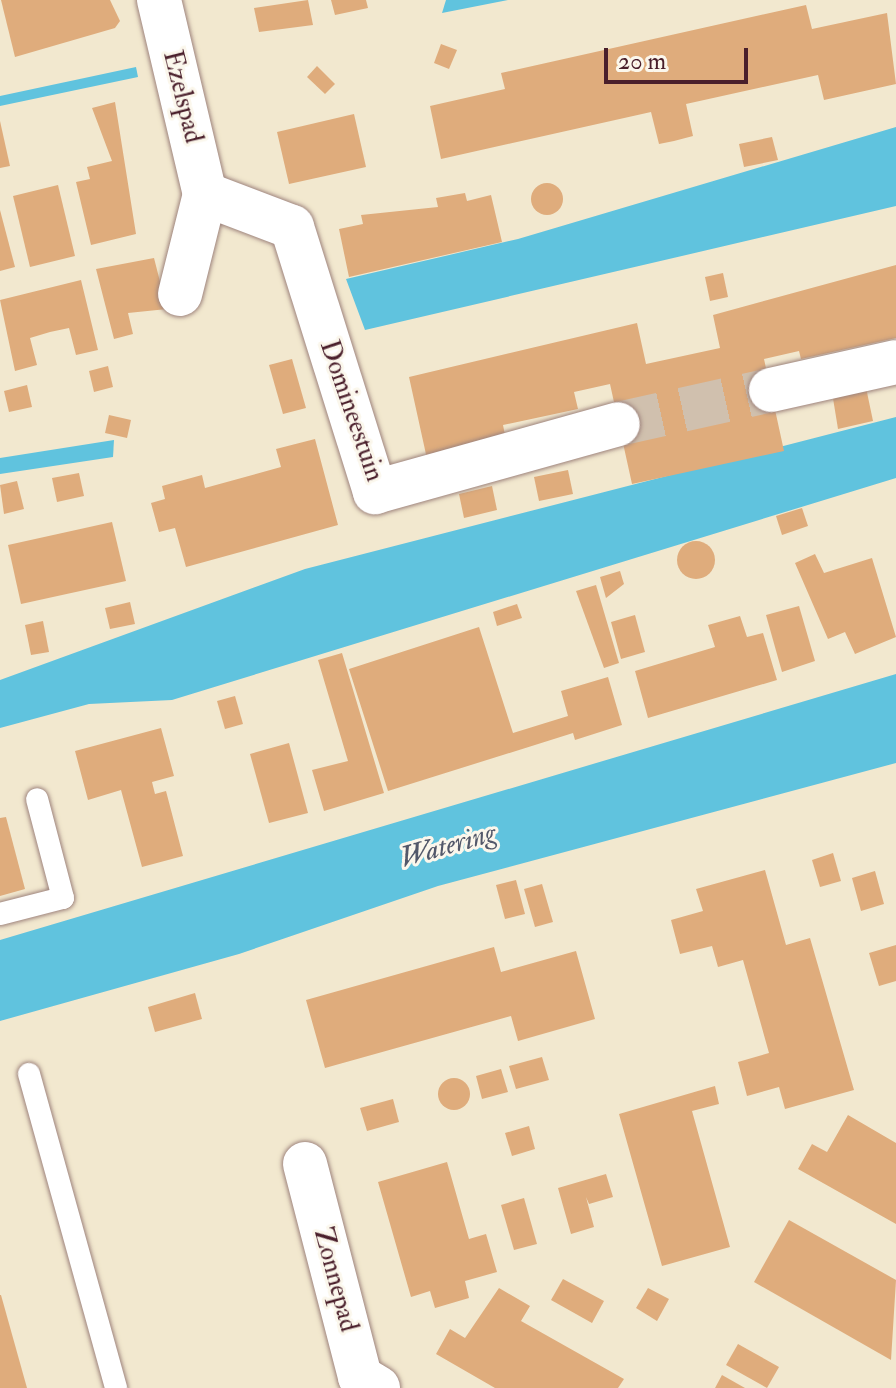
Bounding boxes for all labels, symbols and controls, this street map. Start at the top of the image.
scale bar [608,32,752,82]
text: 20 m [618,46,666,77]
street label: Ezelspad [155,47,209,147]
street label: Domineestuin [312,336,390,486]
water label: Watering [396,816,500,876]
street label: Zonnepad [306,1225,364,1335]

